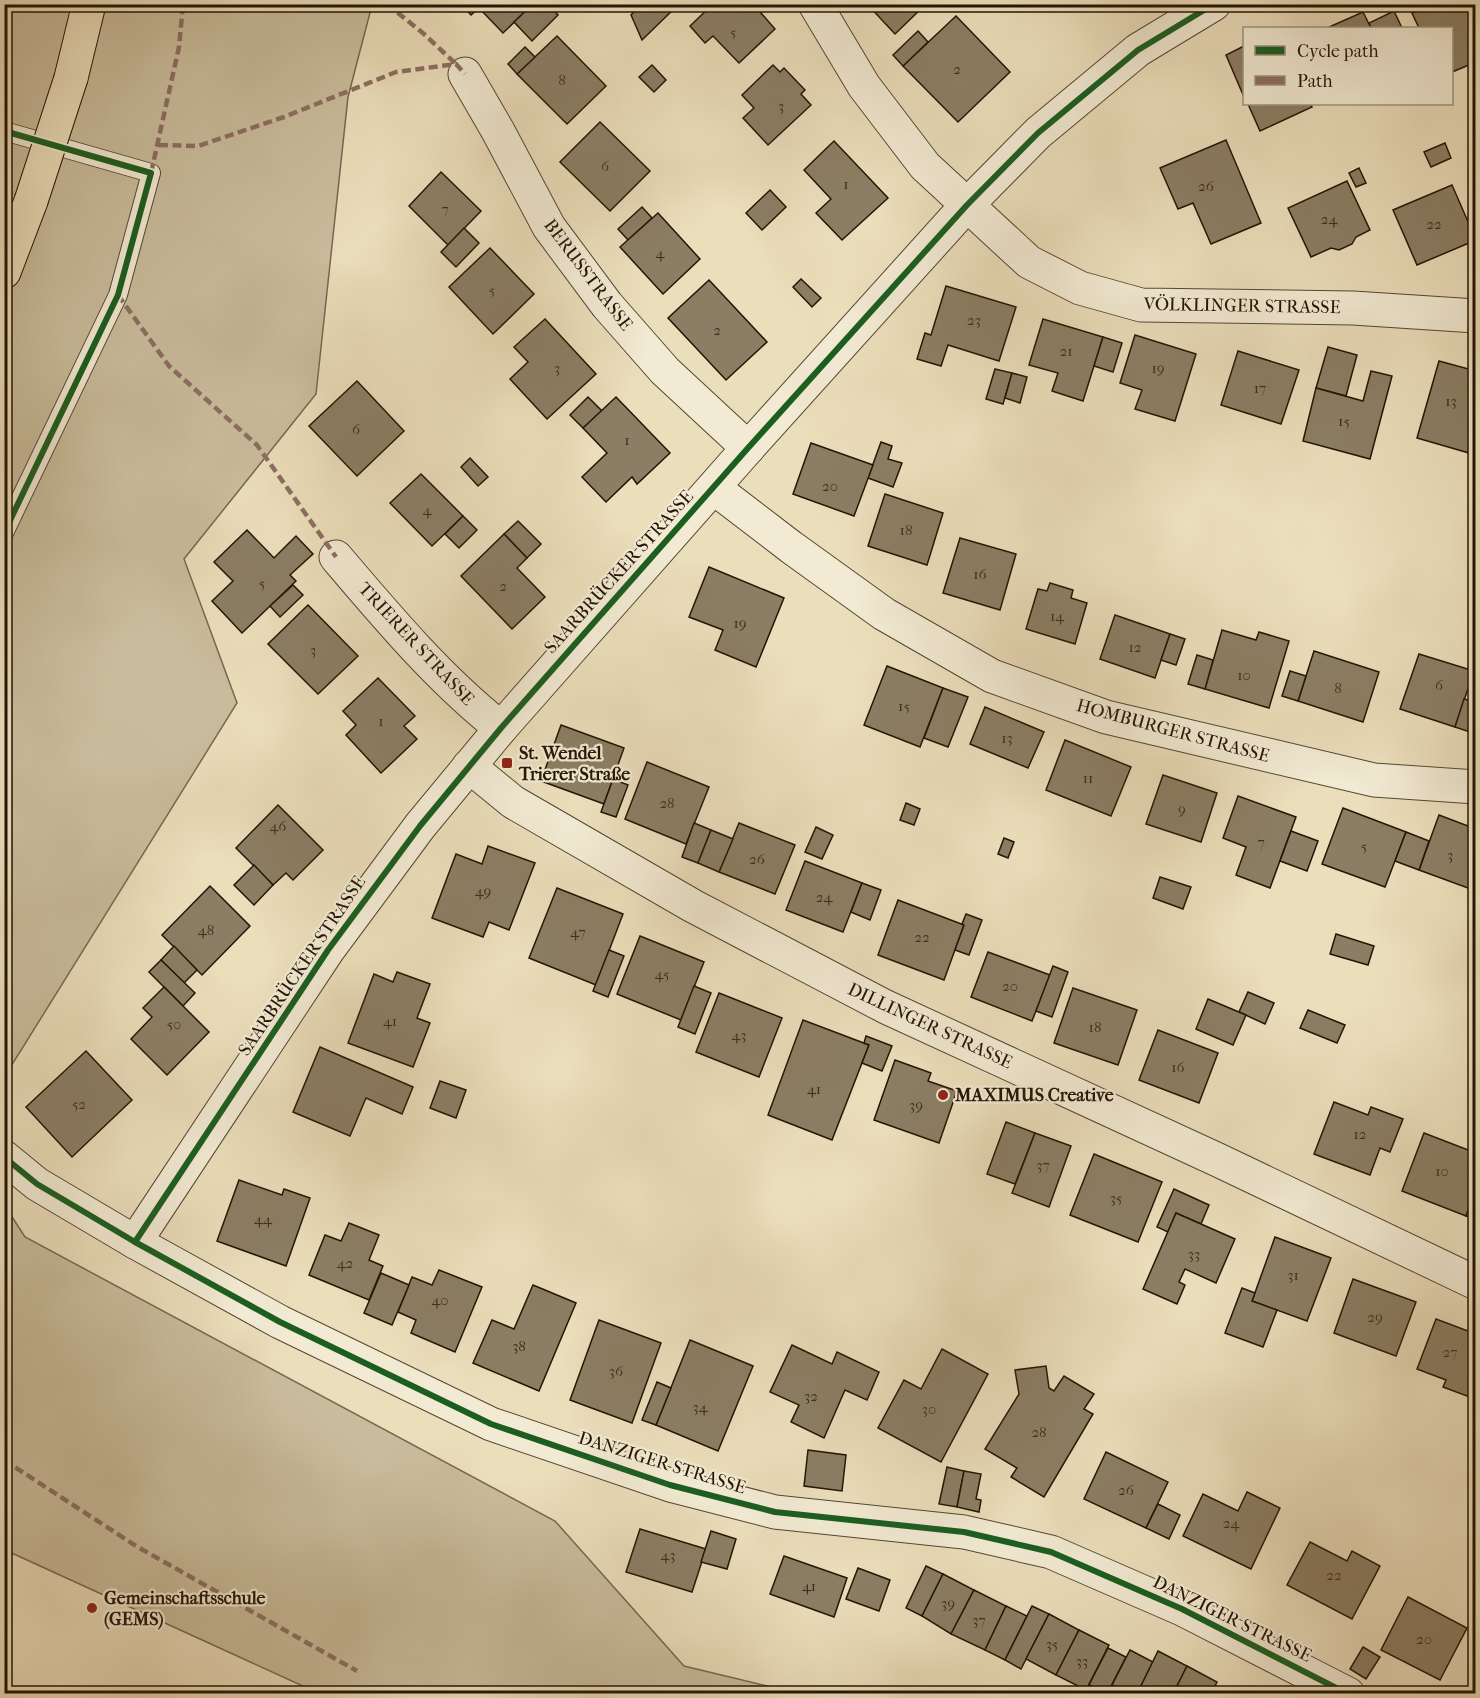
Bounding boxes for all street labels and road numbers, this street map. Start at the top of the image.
street label: BERUSSTRASSE [539,215,637,335]
street label: VÖLKLINGER STRASSE [1142,293,1341,318]
street label: SAARBRÜCKER STRASSE [539,485,698,658]
street label: TRIERER STRASSE [354,578,478,710]
street label: HOMBURGER STRASSE [1074,695,1272,767]
street label: SAARBRÜCKER STRASSE [233,872,370,1060]
street label: DILLINGER STRASSE [844,979,1016,1073]
street label: DANZIGER STRASSE [576,1428,748,1498]
street label: DANZIGER STRASSE [1149,1571,1315,1667]

